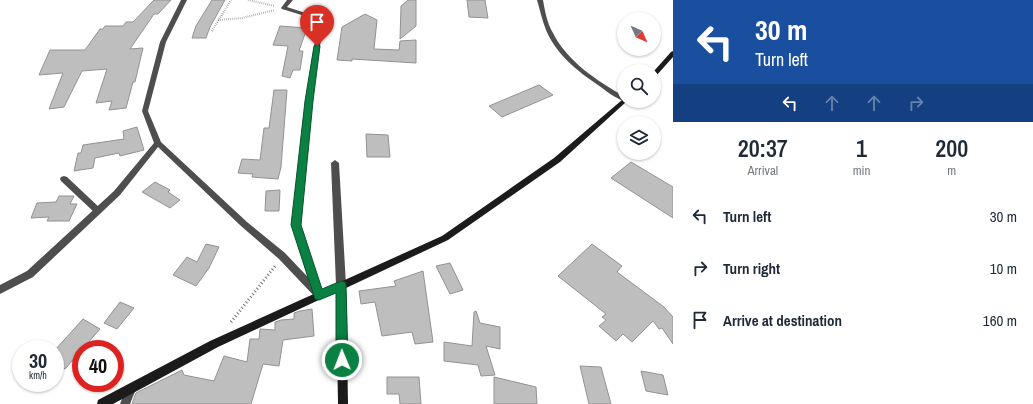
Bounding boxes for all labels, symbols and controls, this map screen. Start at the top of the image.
pin [300,5,334,46]
icon: arrive [306,11,328,33]
text: 30 m [755,11,807,49]
north arrow [617,12,661,56]
map controls [617,12,661,160]
icon: left [689,16,741,68]
text: Turn left [755,47,808,72]
button: search [617,64,661,108]
icon: left [779,92,801,114]
icon: ahead [821,92,843,114]
icon: ahead [863,92,885,114]
icon: right [905,92,927,114]
button: layers [617,116,661,160]
text: 20:37 [738,132,788,164]
text: 1 [856,132,867,164]
text: 200 [935,132,968,164]
text: Arrival [747,162,778,179]
text: min [853,162,870,179]
text: m [947,162,956,179]
icon: left [689,205,711,227]
text: Turn left [723,206,771,227]
text: 30 m [990,206,1017,227]
icon: right [689,257,711,279]
text: Turn right [723,258,780,279]
text: 10 m [990,258,1017,279]
icon: arrive [689,309,711,331]
text: Arrive at destination [723,310,842,331]
text: 160 m [983,310,1017,331]
position arrow [321,339,363,381]
speed limit sign: 40 [72,340,124,392]
text: 30 [29,347,47,374]
text: km/h [29,369,47,382]

